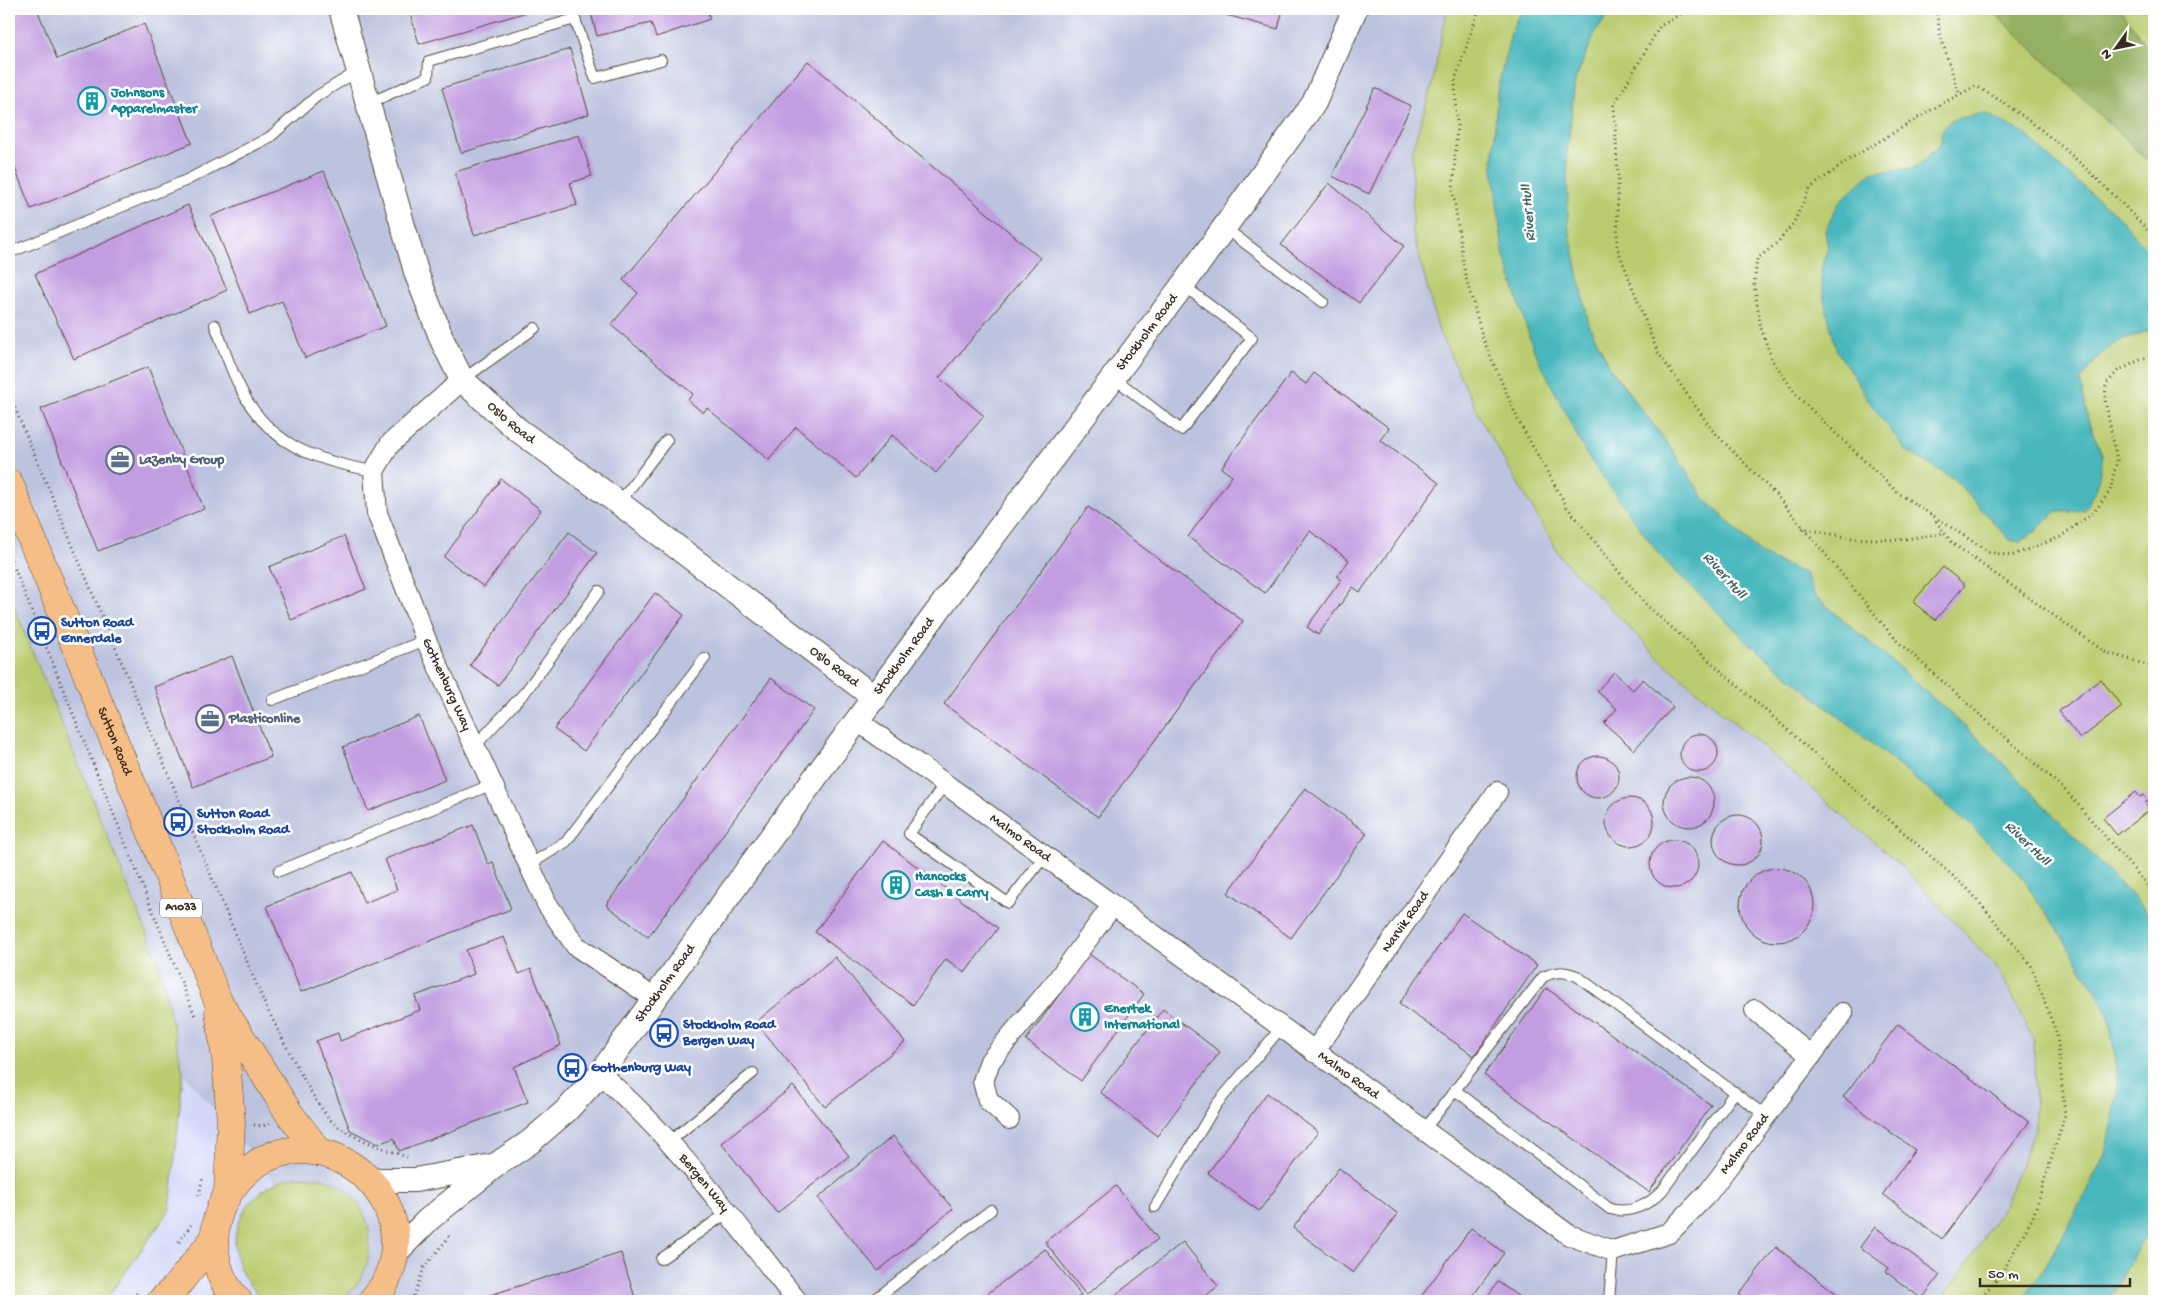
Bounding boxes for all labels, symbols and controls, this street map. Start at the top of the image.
north arrow [2090,22,2140,72]
text: N [2098,45,2117,62]
place label: Johnsons Apparelmaster [110,85,199,118]
building icon: Johnsons Apparelmaster [77,86,107,116]
water label: River Hull [1517,182,1540,242]
street label: Stockholm Road [1113,289,1183,374]
street label: Oslo Road [483,398,540,449]
office icon: Lazenby Group [105,445,135,475]
place label: Lazenby Group [139,452,224,469]
water label: River Hull [1698,549,1751,604]
street label: Stockholm Road [870,613,939,699]
place label: Sutton Road Ennerdale [61,615,135,648]
bus stop icon: Sutton Road Ennerdale [27,616,57,646]
street label: Gothenburg Way [418,636,475,734]
street label: Oslo Road [806,642,864,692]
office icon: Plasticonline [195,704,225,734]
street label: Sutton Road [93,705,137,780]
place label: Plasticonline [228,711,301,728]
place label: Sutton Road Stockholm Road [197,806,291,839]
bus stop icon: Sutton Road Stockholm Road [163,807,193,837]
street label: Malmo Road [986,810,1056,867]
water label: River Hull [2000,818,2055,871]
place label: Hancocks Cash & Carry [914,869,988,902]
building icon: Hancocks Cash & Carry [881,870,911,900]
street label: Narvik Road [1378,886,1434,956]
road number: A1033 [160,898,202,918]
street label: Stockholm Road [631,940,700,1026]
place label: Enertek International [1104,1001,1180,1034]
building icon: Enertek International [1070,1002,1100,1032]
place label: Stockholm Road Bergen Way [682,1017,777,1050]
bus stop icon: Stockholm Road Bergen Way [649,1018,679,1048]
street label: Malmo Road [1314,1048,1384,1104]
bus stop icon: Gothenburg Way [557,1053,587,1083]
place label: Gothenburg Way [591,1060,691,1077]
street label: Malmo Road [1716,1109,1774,1178]
street label: Bergen Way [674,1150,733,1216]
scale bar [1980,1255,2130,1287]
text: 50 m [1988,1266,2019,1284]

